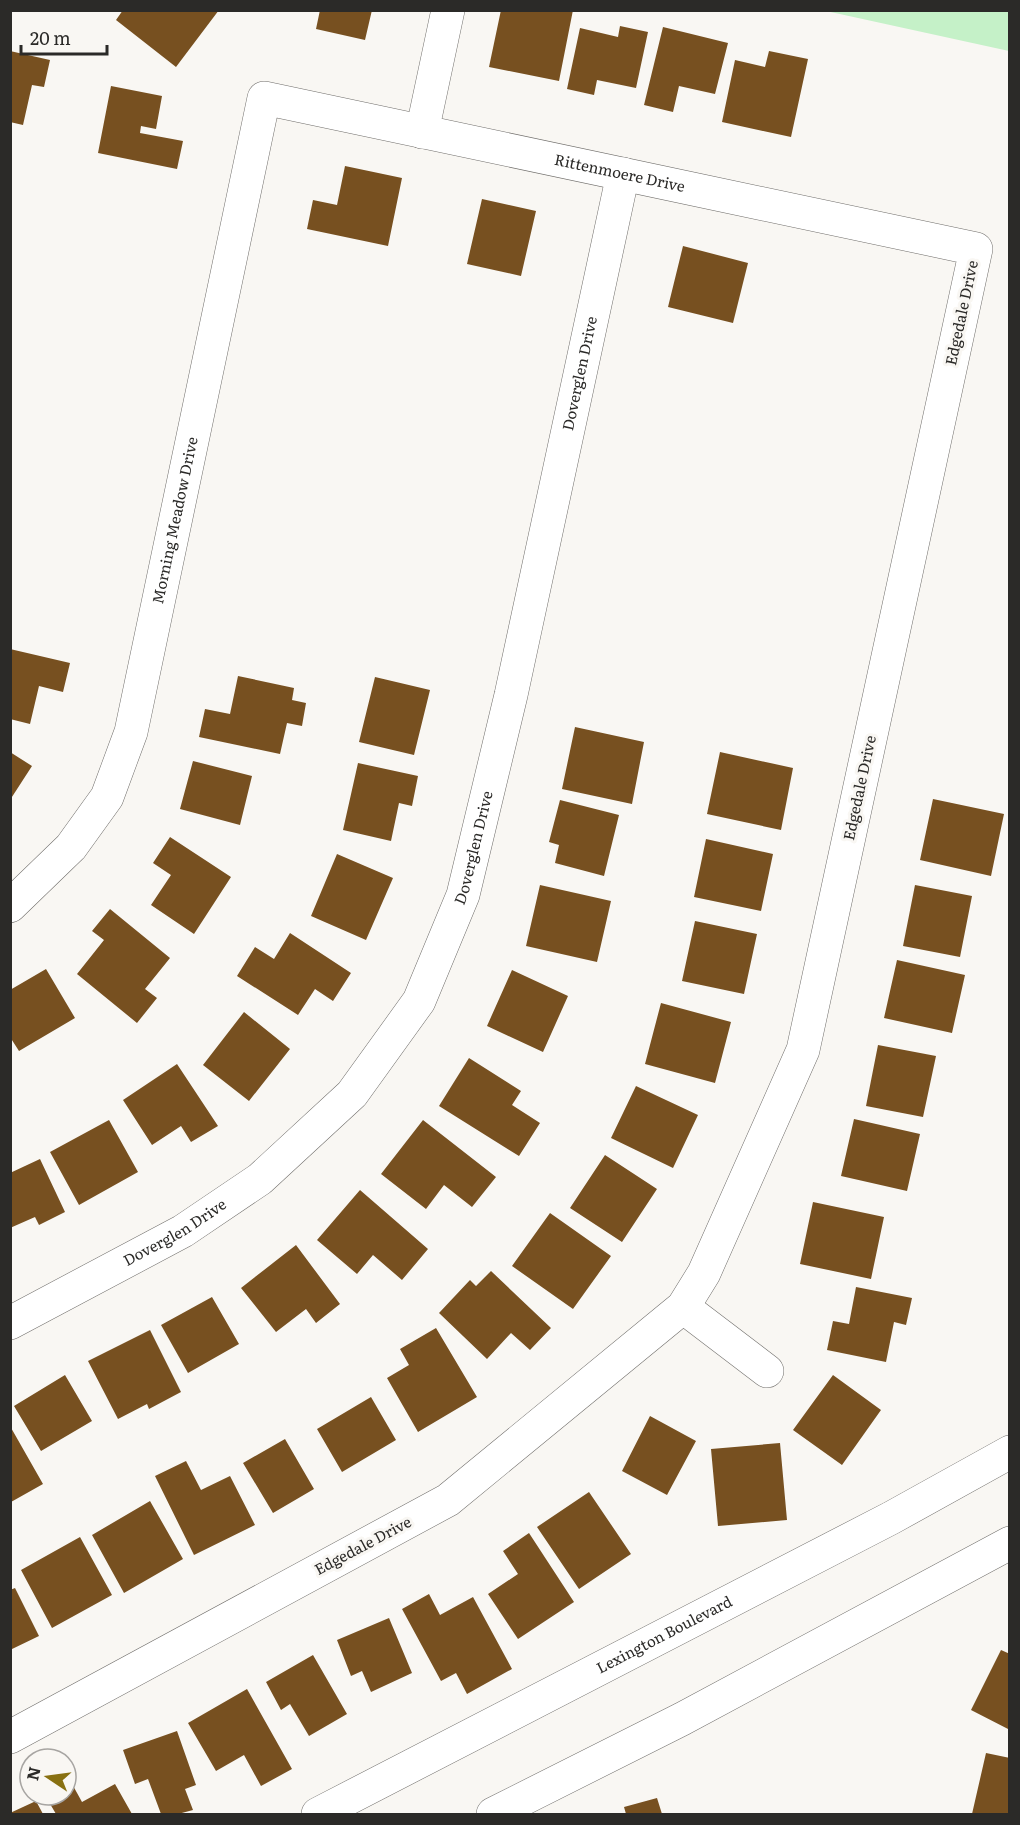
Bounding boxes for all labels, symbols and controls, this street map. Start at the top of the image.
scale bar [21,18,106,56]
text: 20 m [30,24,71,51]
street label: Rittenmoere Drive [552,147,688,197]
street label: Edgedale Drive [938,258,983,367]
street label: Doverglen Drive [555,314,602,433]
street label: Morning Meadow Drive [145,434,203,606]
street label: Edgedale Drive [836,733,881,842]
street label: Doverglen Drive [447,788,498,908]
street label: Doverglen Drive [118,1192,230,1271]
street label: Edgedale Drive [310,1509,415,1580]
street label: Lexington Boulevard [592,1589,736,1678]
north arrow [18,1747,78,1807]
text: N [19,1764,46,1783]

